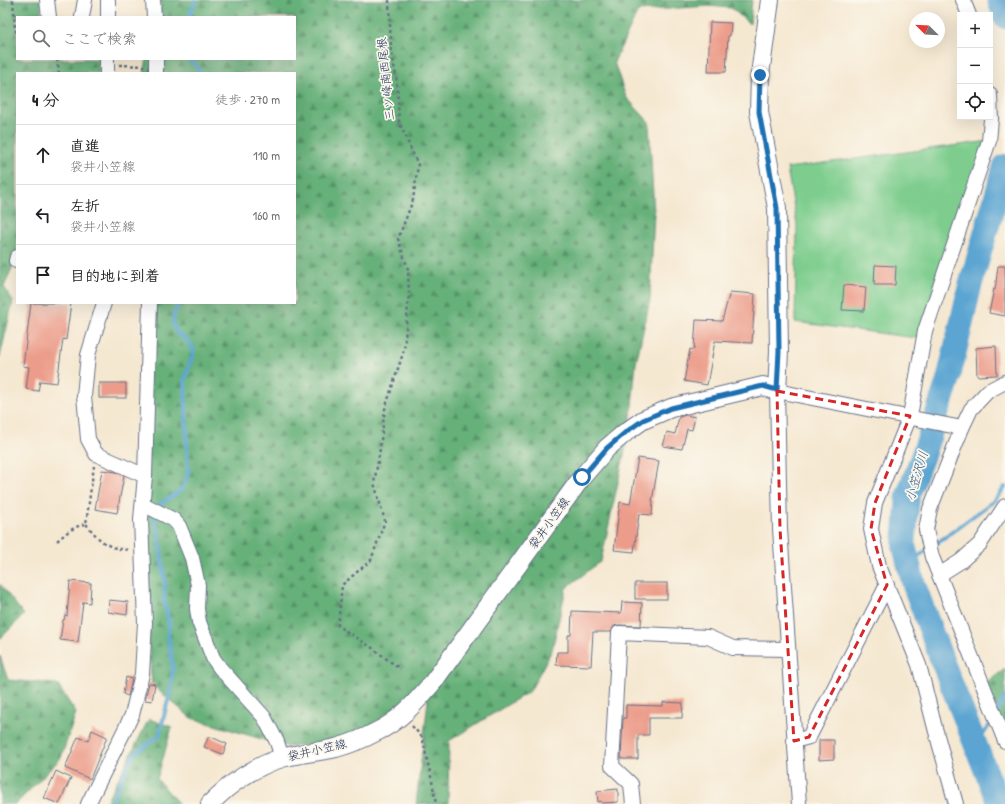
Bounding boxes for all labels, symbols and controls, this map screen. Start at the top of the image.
north arrow [909,12,945,48]
map controls [957,12,993,120]
button: + [957,12,993,48]
search box [16,16,296,60]
icon: search [30,27,52,49]
text: ここで検索 [62,28,137,49]
street label: 三ツ峰南西尾根 [373,36,398,122]
button: − [957,48,993,84]
route end [751,66,769,84]
button: locate [957,84,993,120]
text: 4 分 [32,88,59,111]
text: 徒歩 · 270 m [215,90,280,108]
text: 直進 [70,135,100,156]
icon: ahead [32,144,54,166]
text: 110 m [253,146,280,164]
text: 袋井小笠線 [70,157,135,175]
text: 左折 [70,195,100,216]
icon: left [32,204,54,226]
text: 160 m [252,206,280,224]
text: 袋井小笠線 [70,217,135,235]
icon: arrive [32,264,54,286]
text: 目的地に到着 [70,265,160,286]
water label: 小笠沢川 [900,449,932,503]
route start [573,468,591,486]
street label: 袋井小笠線 [524,493,573,552]
street label: 袋井小笠線 [286,734,348,765]

